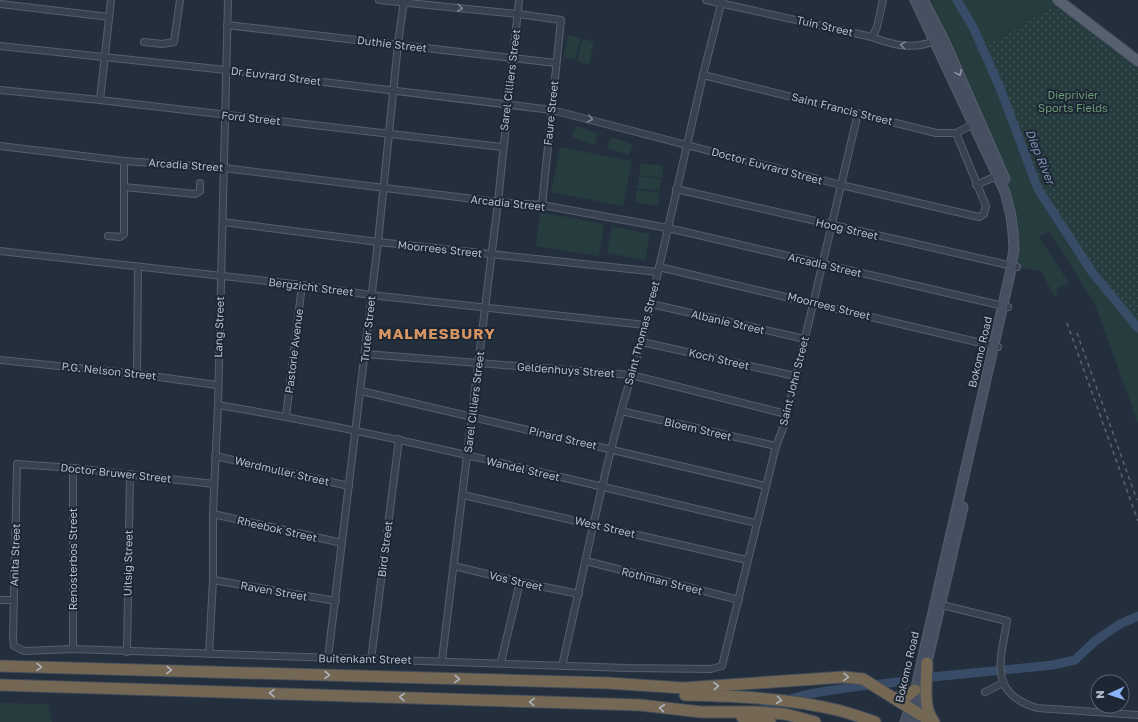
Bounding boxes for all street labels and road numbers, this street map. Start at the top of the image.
street label: Tuin Street [796,13,855,38]
street label: Sarel Cilliers Street [497,28,522,132]
street label: Duthie Street [356,33,428,54]
street label: Dr Euvrard Street [230,64,322,87]
street label: Faure Street [541,80,560,146]
street label: Saint Francis Street [790,90,894,127]
street label: Ford Street [221,108,281,127]
street label: Doctor Euvrard Street [710,144,824,187]
street label: Arcadia Street [148,155,224,174]
street label: Arcadia Street [470,192,546,213]
street label: Hoog Street [815,215,880,242]
street label: Moorrees Street [397,238,483,259]
street label: Arcadia Street [787,250,863,279]
street label: Bergzicht Street [268,275,354,298]
street label: Saint Thomas Street [621,279,662,386]
street label: Moorrees Street [786,289,872,322]
street label: Truter Street [358,295,377,363]
street label: Lang Street [211,296,226,358]
street label: Albanie Street [690,307,766,336]
street label: Pastorie Avenue [282,308,305,394]
street label: Bokomo Road [965,315,994,389]
street label: Saint John Street [776,335,811,427]
street label: Koch Street [687,345,751,372]
street label: Sarel Cilliers Street [461,350,486,454]
street label: P.G. Nelson Street [61,359,157,382]
street label: Geldenhuys Street [517,360,615,379]
street label: Bloem Street [663,414,733,443]
street label: Pinard Street [528,423,598,452]
street label: Werdmuller Street [234,453,331,488]
street label: Wandel Street [485,454,561,483]
street label: Doctor Bruwer Street [60,460,172,485]
street label: Renosterbos Street [66,508,79,610]
street label: Rheebok Street [236,513,318,544]
street label: West Street [573,513,637,540]
street label: Bird Street [375,520,394,578]
street label: Anita Street [7,523,22,587]
street label: Uitsig Street [120,530,135,596]
street label: Rothman Street [620,564,704,597]
street label: Vos Street [488,568,544,593]
street label: Raven Street [240,578,309,603]
street label: Bokomo Road [892,630,921,704]
street label: Buitenkant Street [318,651,412,666]

